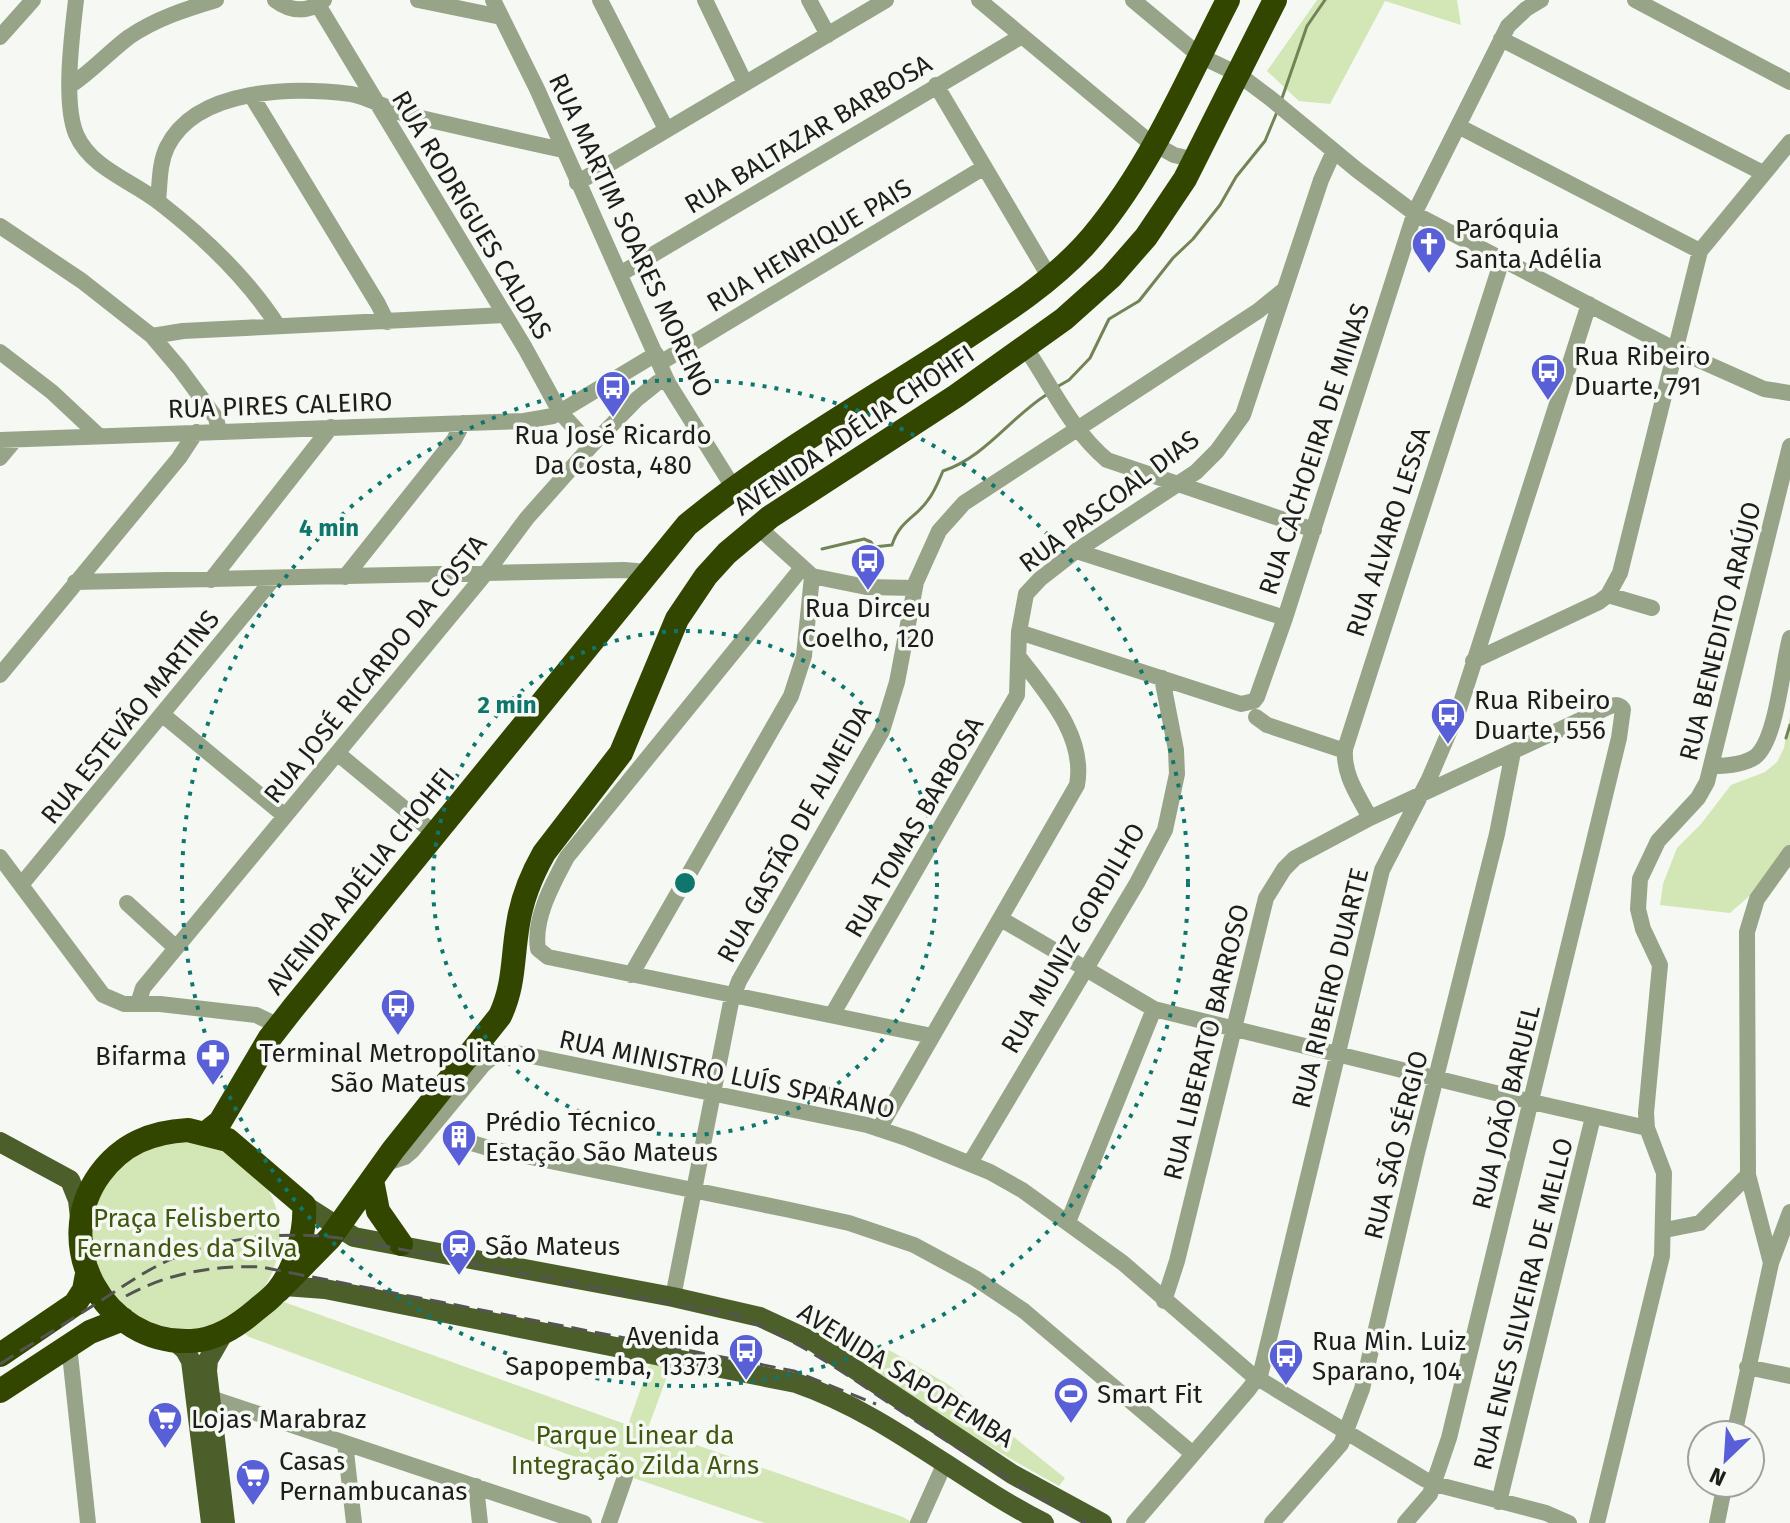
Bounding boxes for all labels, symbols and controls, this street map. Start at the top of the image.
street label: RUA BALTAZAR BARBOSA [679,48,938,221]
street label: RUA MARTIM SOARES MORENO [542,68,719,402]
street label: RUA RODRIGUES CALDAS [385,85,558,345]
street label: RUA HENRIQUE PAIS [701,172,917,319]
place label: Paróquia Santa Adélia [1455,214,1603,275]
church icon: Paróquia Santa Adélia [1410,225,1448,275]
street label: RUA CACHOEIRA DE MINAS [1253,299,1376,599]
street label: AVENIDA ADÉLIA CHOHFI [728,338,980,522]
place label: Rua Ribeiro Duarte, 791 [1574,341,1710,402]
bus stop icon: Rua Ribeiro Duarte, 791 [1529,352,1567,402]
bus stop icon: Rua José Ricardo Da Costa, 480 [594,369,632,419]
street label: RUA PIRES CALEIRO [167,386,393,425]
place label: Rua José Ricardo Da Costa, 480 [514,420,712,481]
street label: RUA ALVARO LESSA [1340,423,1437,641]
street label: RUA PASCOAL DIAS [1013,424,1205,579]
street label: RUA BENEDITO ARAÚJO [1673,498,1768,764]
text: 4 min [299,514,359,542]
street label: RUA JOSÉ RICARDO DA COSTA [258,529,493,810]
bus stop icon: Rua Dirceu Coelho, 120 [849,542,887,592]
place label: Rua Dirceu Coelho, 120 [802,593,934,654]
street label: RUA ESTEVÃO MARTINS [35,604,226,830]
place label: Rua Ribeiro Duarte, 556 [1474,685,1610,746]
text: 2 min [478,691,537,719]
bus stop icon: Rua Ribeiro Duarte, 556 [1429,696,1467,746]
street label: RUA GASTÃO DE ALMEIDA [711,700,878,968]
street label: RUA TOMAS BARBOSA [839,711,990,943]
street label: AVENIDA ADÉLIA CHOHFI [259,762,461,1001]
street label: RUA MUNIZ GORDILHO [995,818,1152,1059]
street label: RUA RIBEIRO DUARTE [1286,865,1375,1112]
centre of rings [671,869,699,897]
street label: RUA LIBERATO BARROSO [1157,901,1256,1183]
bus stop icon: Terminal Metropolitano São Mateus [379,987,417,1037]
street label: RUA JOÃO BARUEL [1466,1002,1547,1213]
street label: RUA MINISTRO LUÍS SPARANO [556,1024,898,1125]
pharmacy icon: Bifarma [194,1037,232,1087]
place label: Terminal Metropolitano São Mateus [259,1038,537,1099]
place label: Bifarma [95,1041,187,1072]
street label: RUA SÃO SÉRGIO [1358,1047,1435,1243]
place label: Prédio Técnico Estação São Mateus [485,1107,718,1168]
building icon: Prédio Técnico Estação São Mateus [440,1118,478,1168]
street label: RUA ENES SILVEIRA DE MELLO [1467,1135,1580,1473]
park label: Praça Felisberto Fernandes da Silva [76,1203,298,1264]
station icon: São Mateus [440,1227,478,1277]
place label: São Mateus [485,1231,620,1262]
street label: AVENIDA SAPOPEMBA [792,1296,1019,1454]
place label: Avenida Sapopemba, 13373 [505,1321,720,1382]
place label: Rua Min. Luiz Sparano, 104 [1312,1326,1466,1387]
bus stop icon: Avenida Sapopemba, 13373 [727,1332,765,1382]
bus stop icon: Rua Min. Luiz Sparano, 104 [1267,1337,1305,1387]
sports icon: Smart Fit [1052,1375,1090,1425]
place label: Smart Fit [1097,1379,1203,1410]
supermarket icon: Lojas Marabraz [146,1400,184,1450]
place label: Lojas Marabraz [191,1404,366,1435]
north arrow [1686,1419,1766,1499]
park label: Parque Linear da Integração Zilda Arns [511,1420,759,1481]
place label: Casas Pernambucanas [279,1446,467,1507]
supermarket icon: Casas Pernambucanas [234,1457,272,1507]
text: N [1705,1461,1730,1492]

